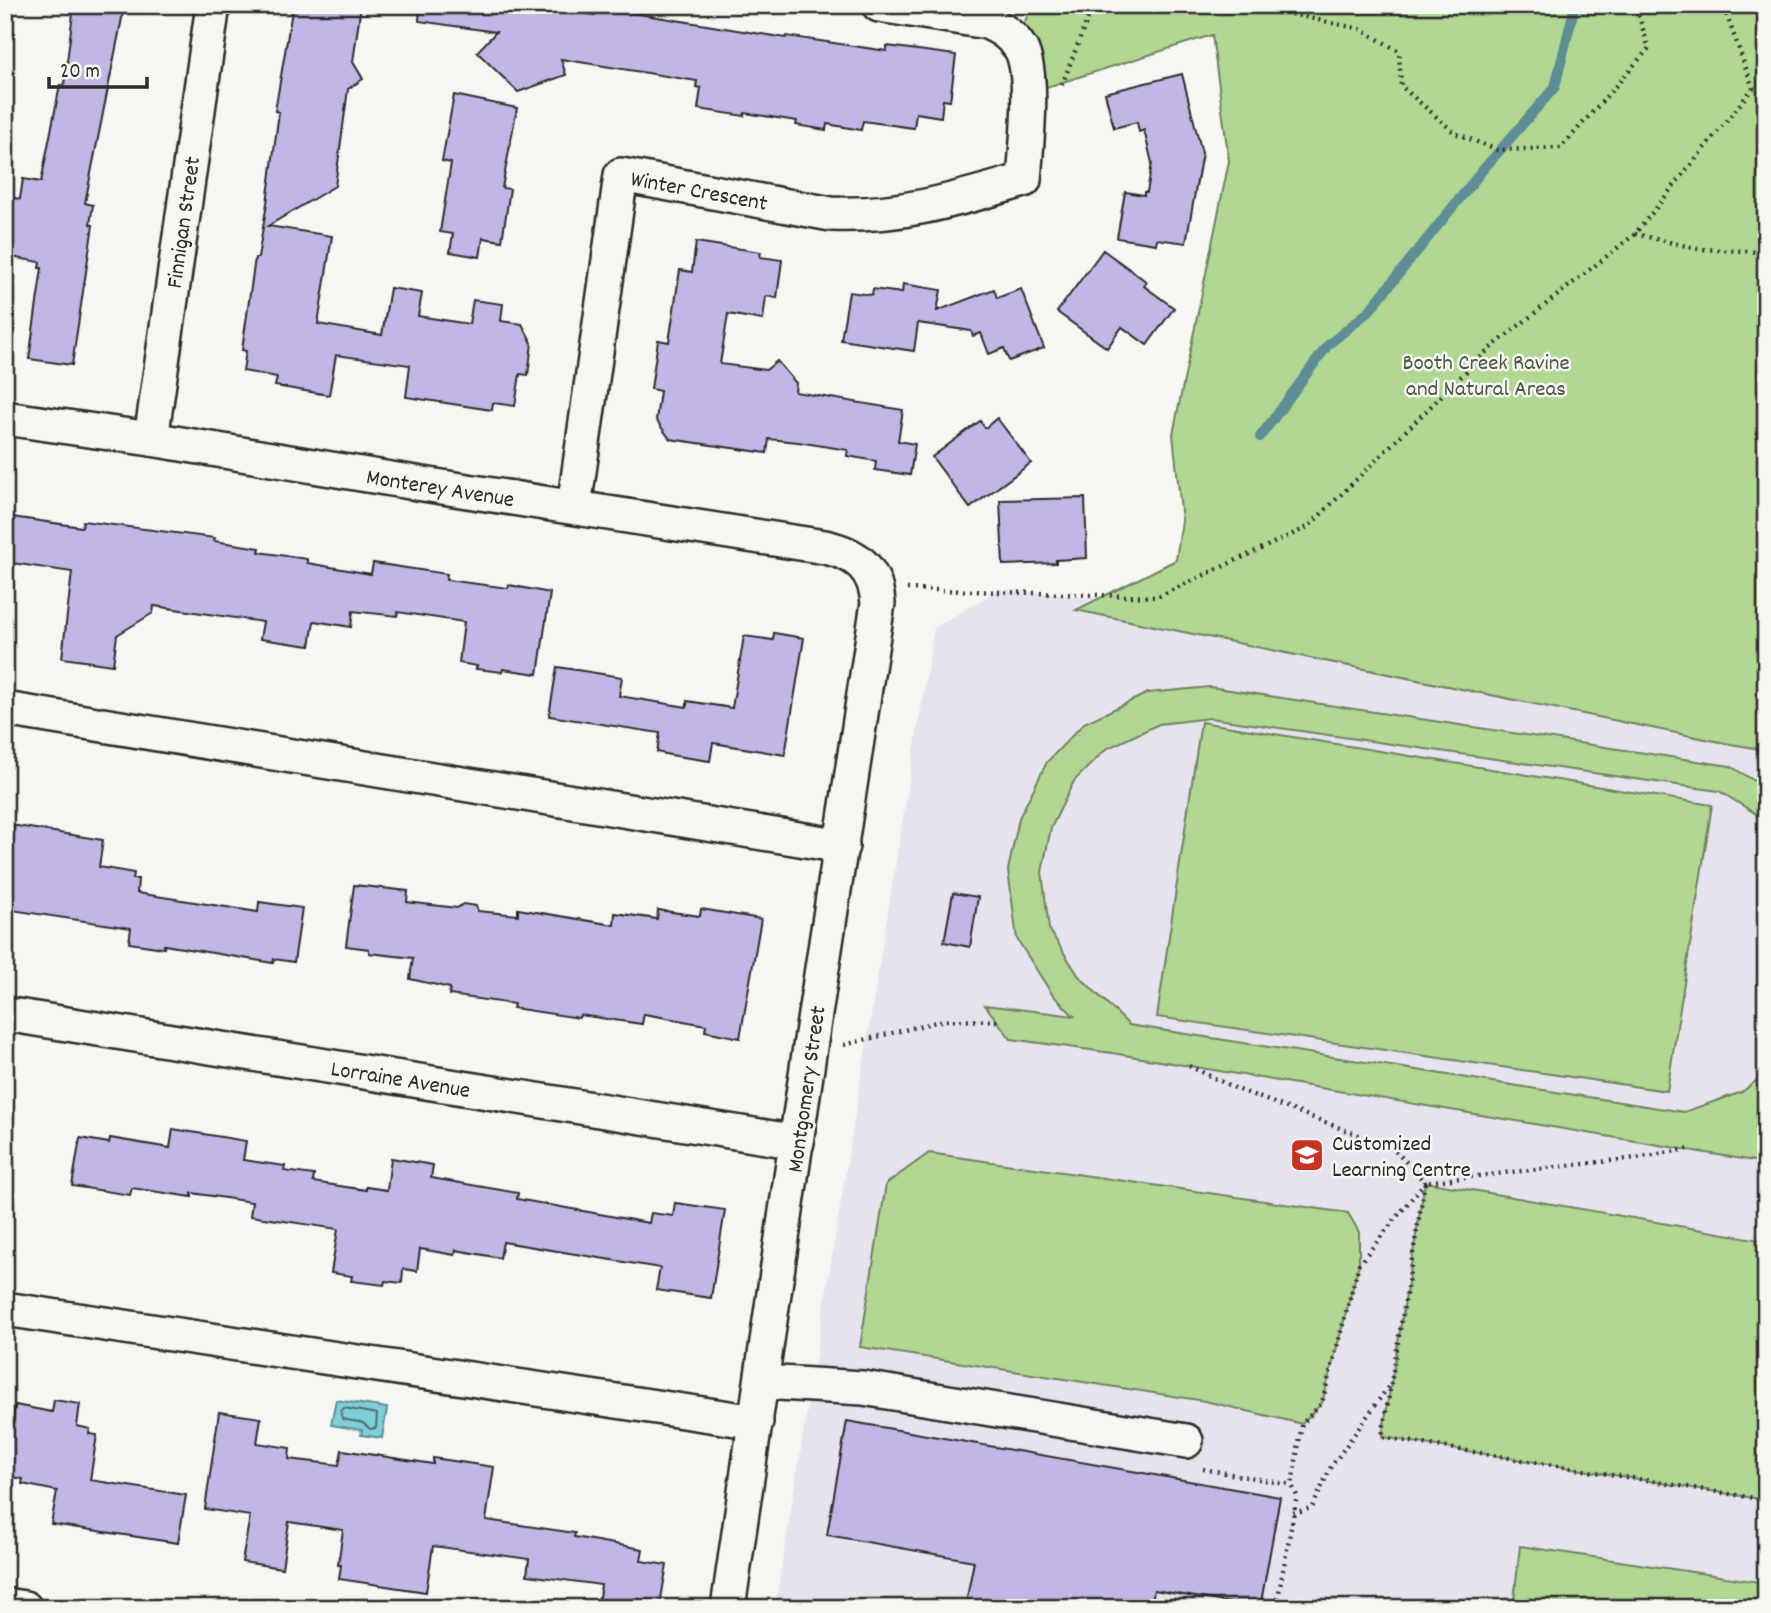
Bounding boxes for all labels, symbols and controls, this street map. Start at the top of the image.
scale bar [49,46,147,90]
text: 20 m [60,58,100,88]
street label: Finnigan Street [160,155,211,291]
street label: Winter Crescent [627,164,770,222]
park label: Booth Creek Ravine and Natural Areas [1402,348,1570,407]
street label: Monterey Avenue [364,462,516,518]
street label: Montgomery Street [780,1004,837,1175]
street label: Lorraine Avenue [328,1054,472,1109]
place label: Customized Learning Centre [1332,1129,1471,1188]
school or university icon: Customized Learning Centre [1288,1136,1326,1174]

